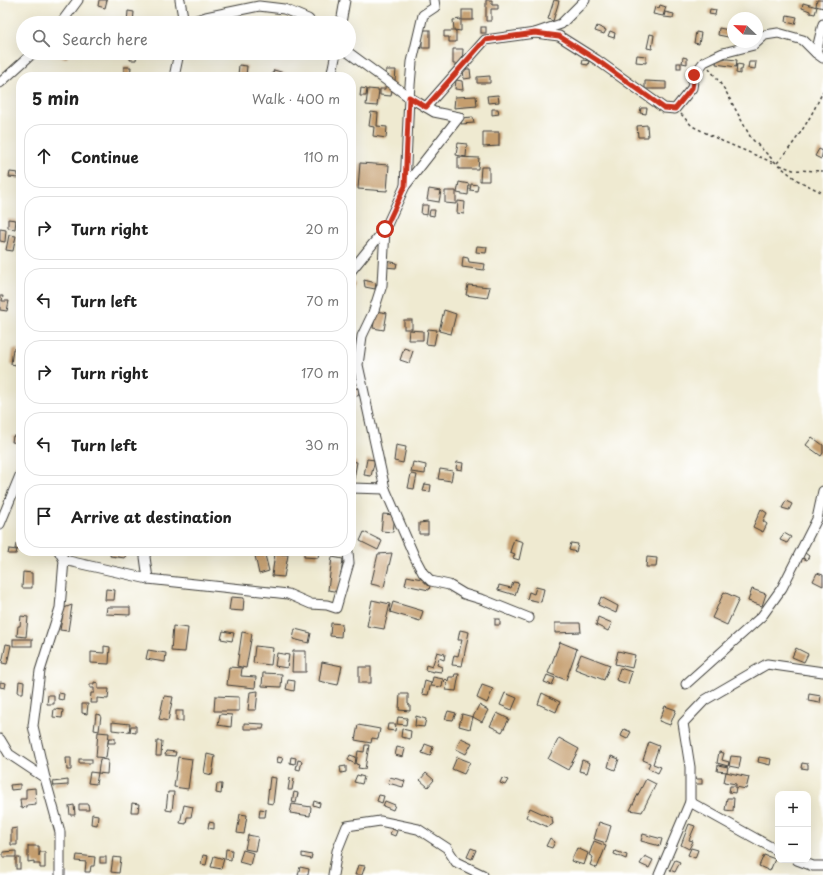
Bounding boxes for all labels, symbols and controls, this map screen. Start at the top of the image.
north arrow [727,12,763,48]
search box [16,16,356,60]
icon: search [30,27,52,49]
text: Search here [62,27,148,50]
route end [685,66,703,84]
text: 5 min [32,85,79,111]
text: Walk · 400 m [252,89,340,108]
icon: ahead [33,145,55,167]
text: Continue [71,145,139,168]
text: 110 m [304,147,339,166]
icon: right [33,217,55,239]
text: Turn right [71,217,148,240]
text: 20 m [305,219,339,238]
route start [376,220,394,238]
icon: left [33,289,55,311]
text: Turn left [71,289,137,312]
text: 70 m [306,291,339,310]
icon: right [33,361,55,383]
text: Turn right [71,361,148,384]
text: 170 m [301,363,339,382]
icon: left [33,433,55,455]
text: Turn left [71,433,137,456]
text: 30 m [305,435,339,454]
icon: arrive [33,505,55,527]
text: Arrive at destination [71,505,232,528]
map controls [775,791,811,863]
button: + [775,791,811,827]
button: − [775,827,811,863]

